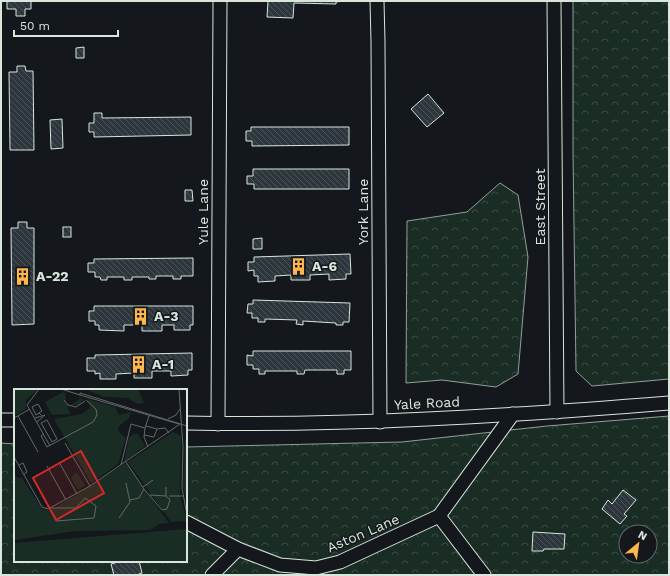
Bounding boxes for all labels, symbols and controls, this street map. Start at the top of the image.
scale bar [14,12,118,38]
text: 50 m [20,19,50,33]
street label: East Street [532,168,548,246]
street label: Yule Lane [195,179,211,245]
street label: York Lane [355,179,371,245]
building icon: A-6 [289,256,309,276]
place label: A-6 [312,258,338,274]
building icon: A-22 [13,266,33,286]
place label: A-22 [36,268,69,284]
building icon: A-3 [131,306,151,326]
place label: A-3 [154,308,178,324]
building icon: A-1 [129,354,149,374]
place label: A-1 [152,356,174,372]
inset map [14,389,187,562]
street label: Yale Road [394,393,460,413]
street label: Aston Lane [324,511,402,555]
north arrow [618,524,658,564]
text: N [636,528,649,543]

